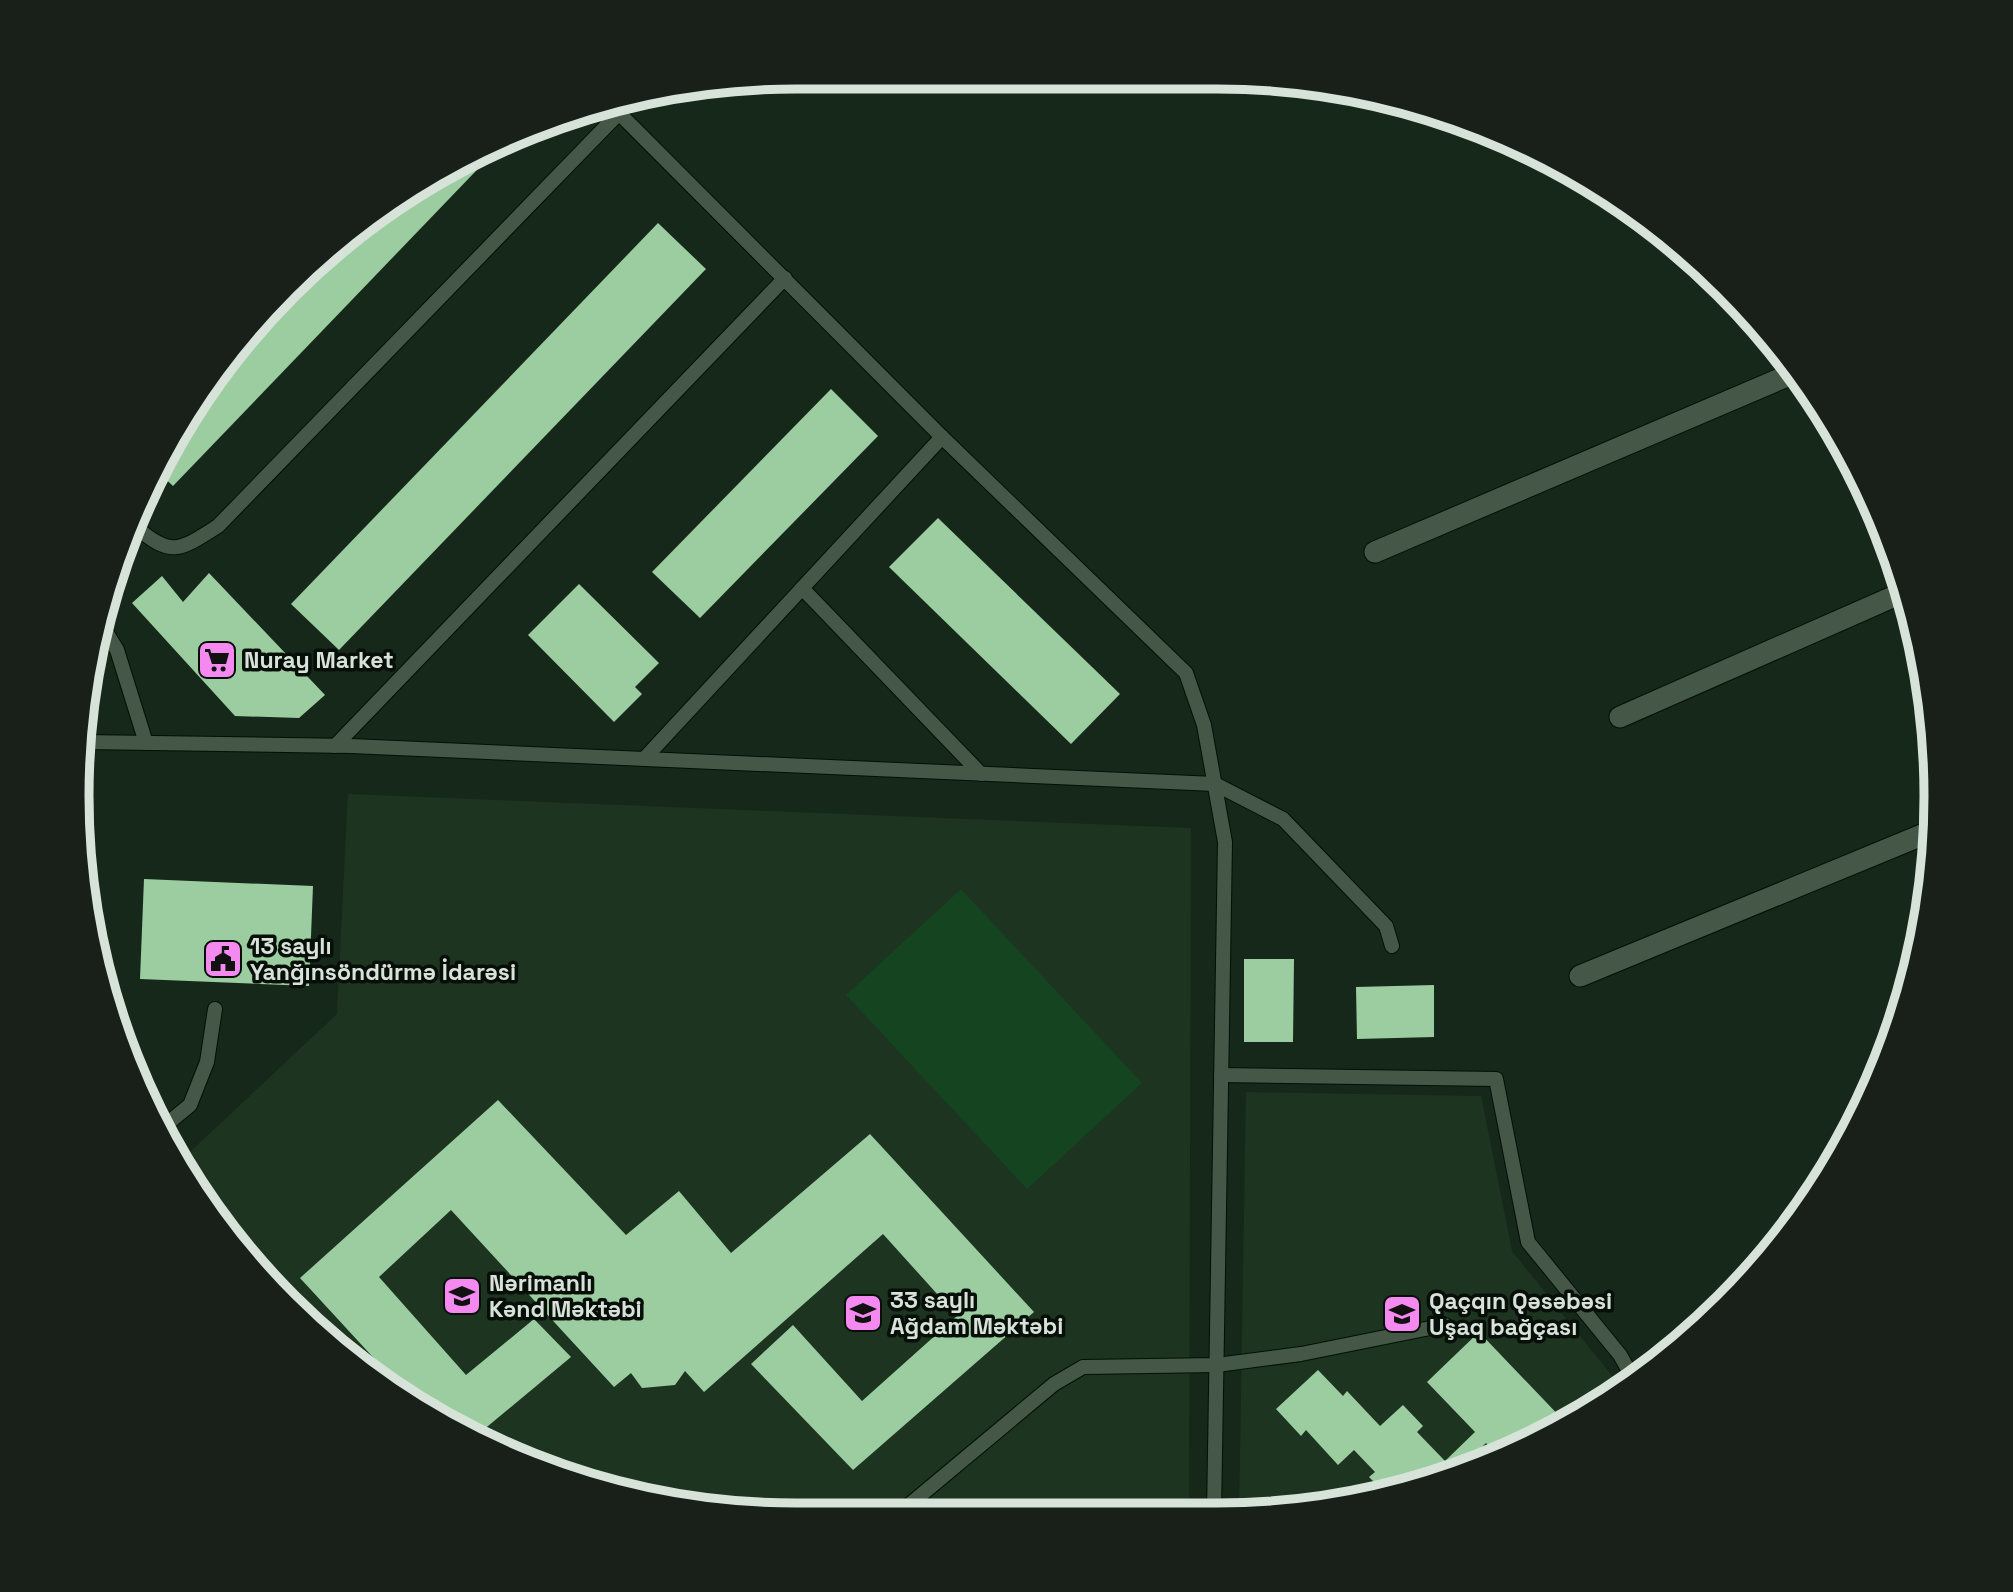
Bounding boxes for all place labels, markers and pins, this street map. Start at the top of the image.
supermarket icon: Nuray Market [196,639,238,681]
place label: Nuray Market [244,645,394,675]
place label: 13 saylı Yanğınsöndürmə İdarəsi [250,931,516,987]
public building icon: 13 saylı Yanğınsöndürmə İdarəsi [202,938,244,980]
place label: Nərimanlı Kənd Məktəbi [489,1268,642,1324]
school or university icon: Nərimanlı Kənd Məktəbi [441,1275,483,1317]
place label: 33 saylı Ağdam Məktəbi [890,1285,1063,1341]
place label: Qaçqın Qəsəbəsi Uşaq bağçası [1429,1286,1612,1342]
school or university icon: 33 saylı Ağdam Məktəbi [842,1292,884,1334]
school or university icon: Qaçqın Qəsəbəsi Uşaq bağçası [1381,1293,1423,1335]

